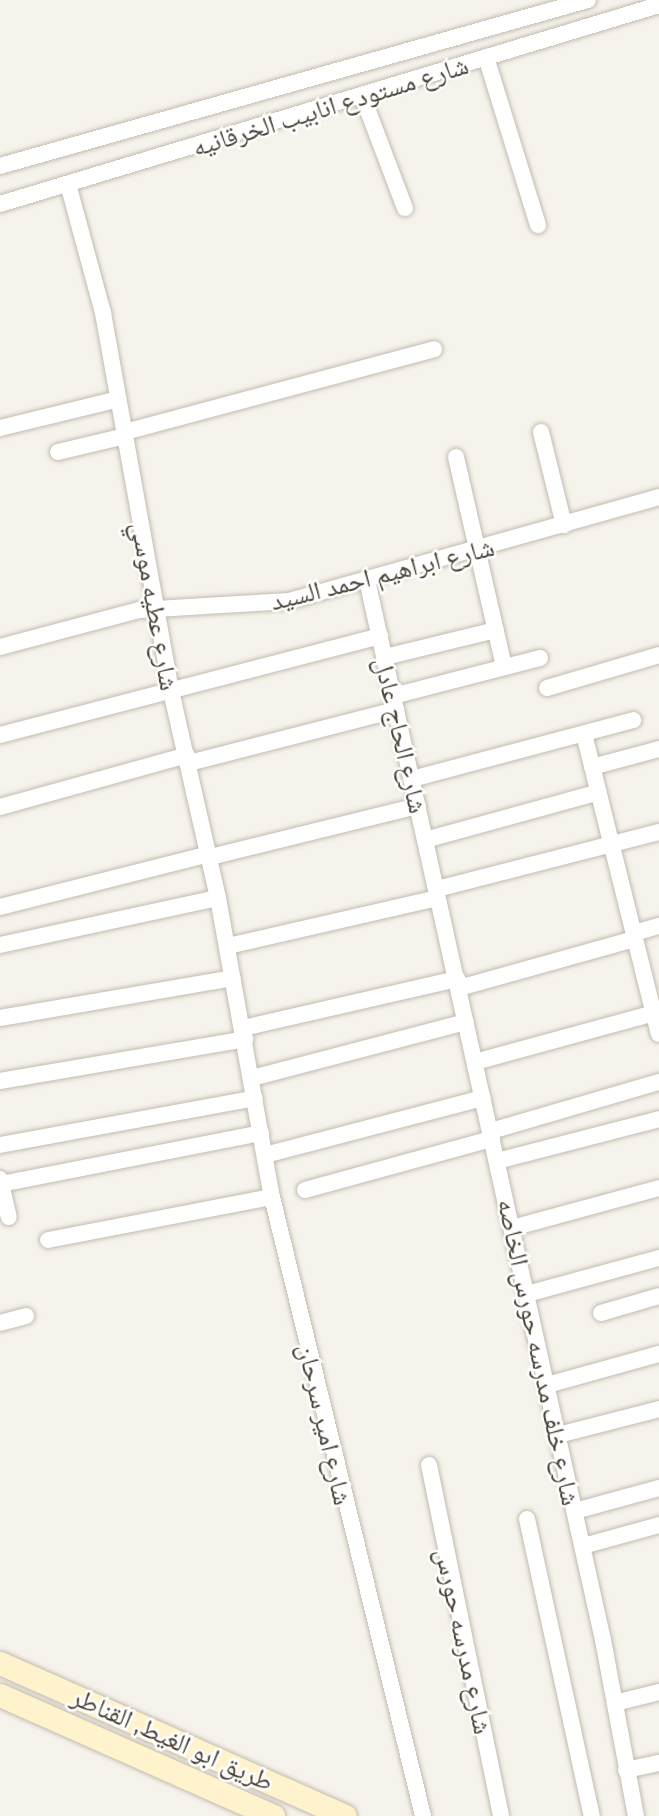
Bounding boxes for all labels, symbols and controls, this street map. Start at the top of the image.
street label: شارع مستودع انابيب الخرقانيه [188,48,472,162]
street label: شارع عطيه موسي [126,519,186,693]
street label: شارع ابراهيم احمد السيد [267,530,497,616]
street label: شارع الحاج عادل [369,654,435,816]
street label: شارع خلف مدرسه حورس الخاصه [492,1196,588,1508]
street label: شارع امير سرحان [292,1340,360,1508]
street label: شارع مدرسه حورس [430,1545,500,1737]
street label: طريق ابو الغيط, القناطر [67,1679,279,1797]

